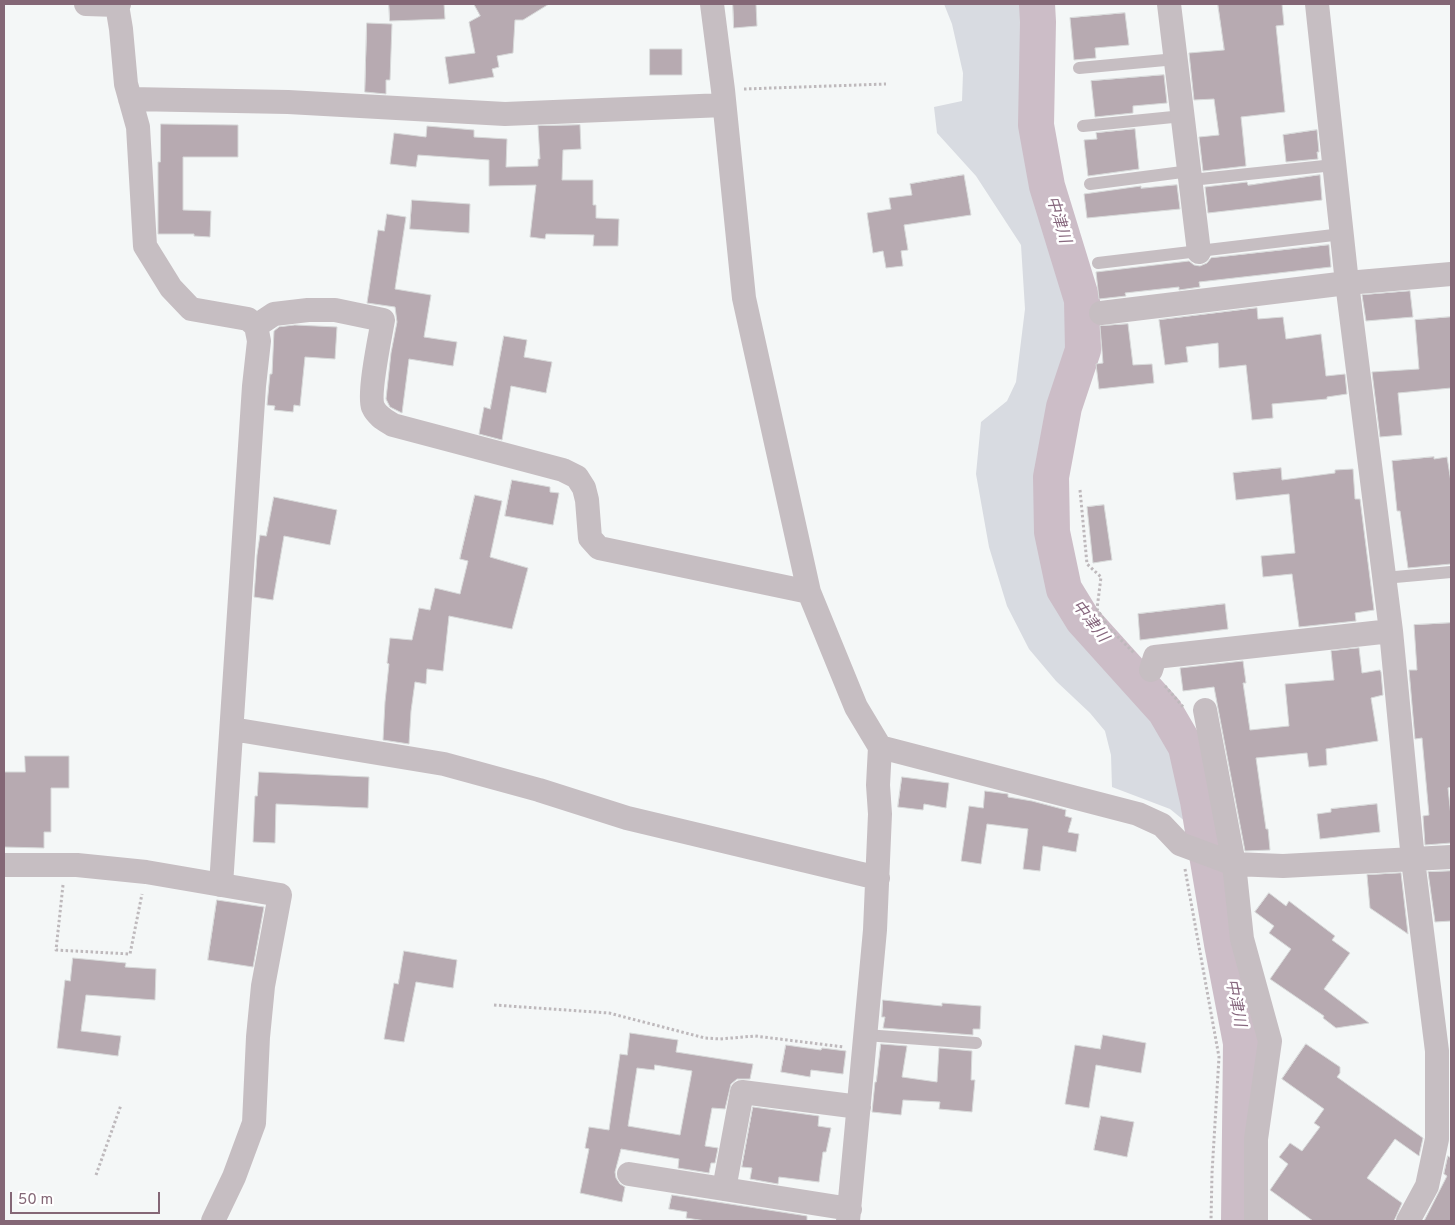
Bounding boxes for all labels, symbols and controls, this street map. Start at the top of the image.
water label: 中津川 [1041,194,1073,246]
water label: 中津川 [1067,597,1111,647]
water label: 中津川 [1220,978,1248,1028]
scale bar [12,1182,162,1214]
text: 50 m [18,1191,53,1210]

